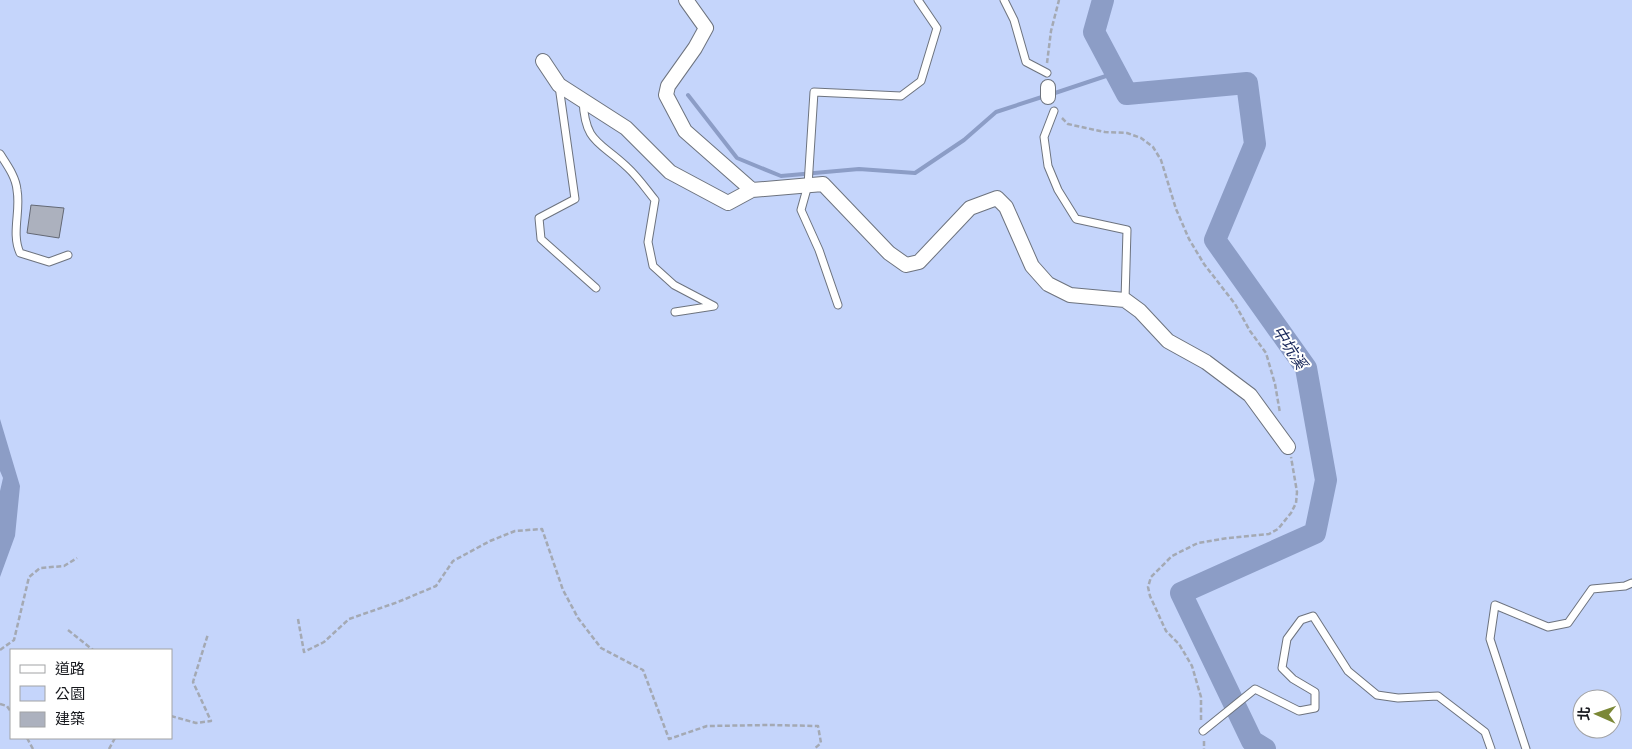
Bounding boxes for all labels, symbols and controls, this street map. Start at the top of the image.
water label: 中坑溪 [1269,322,1312,374]
legend [10,649,172,739]
text: 道路 [55,660,85,677]
text: 公園 [55,685,85,702]
north arrow [1572,689,1622,739]
text: 北 [1576,706,1592,721]
text: 建築 [55,710,85,727]

